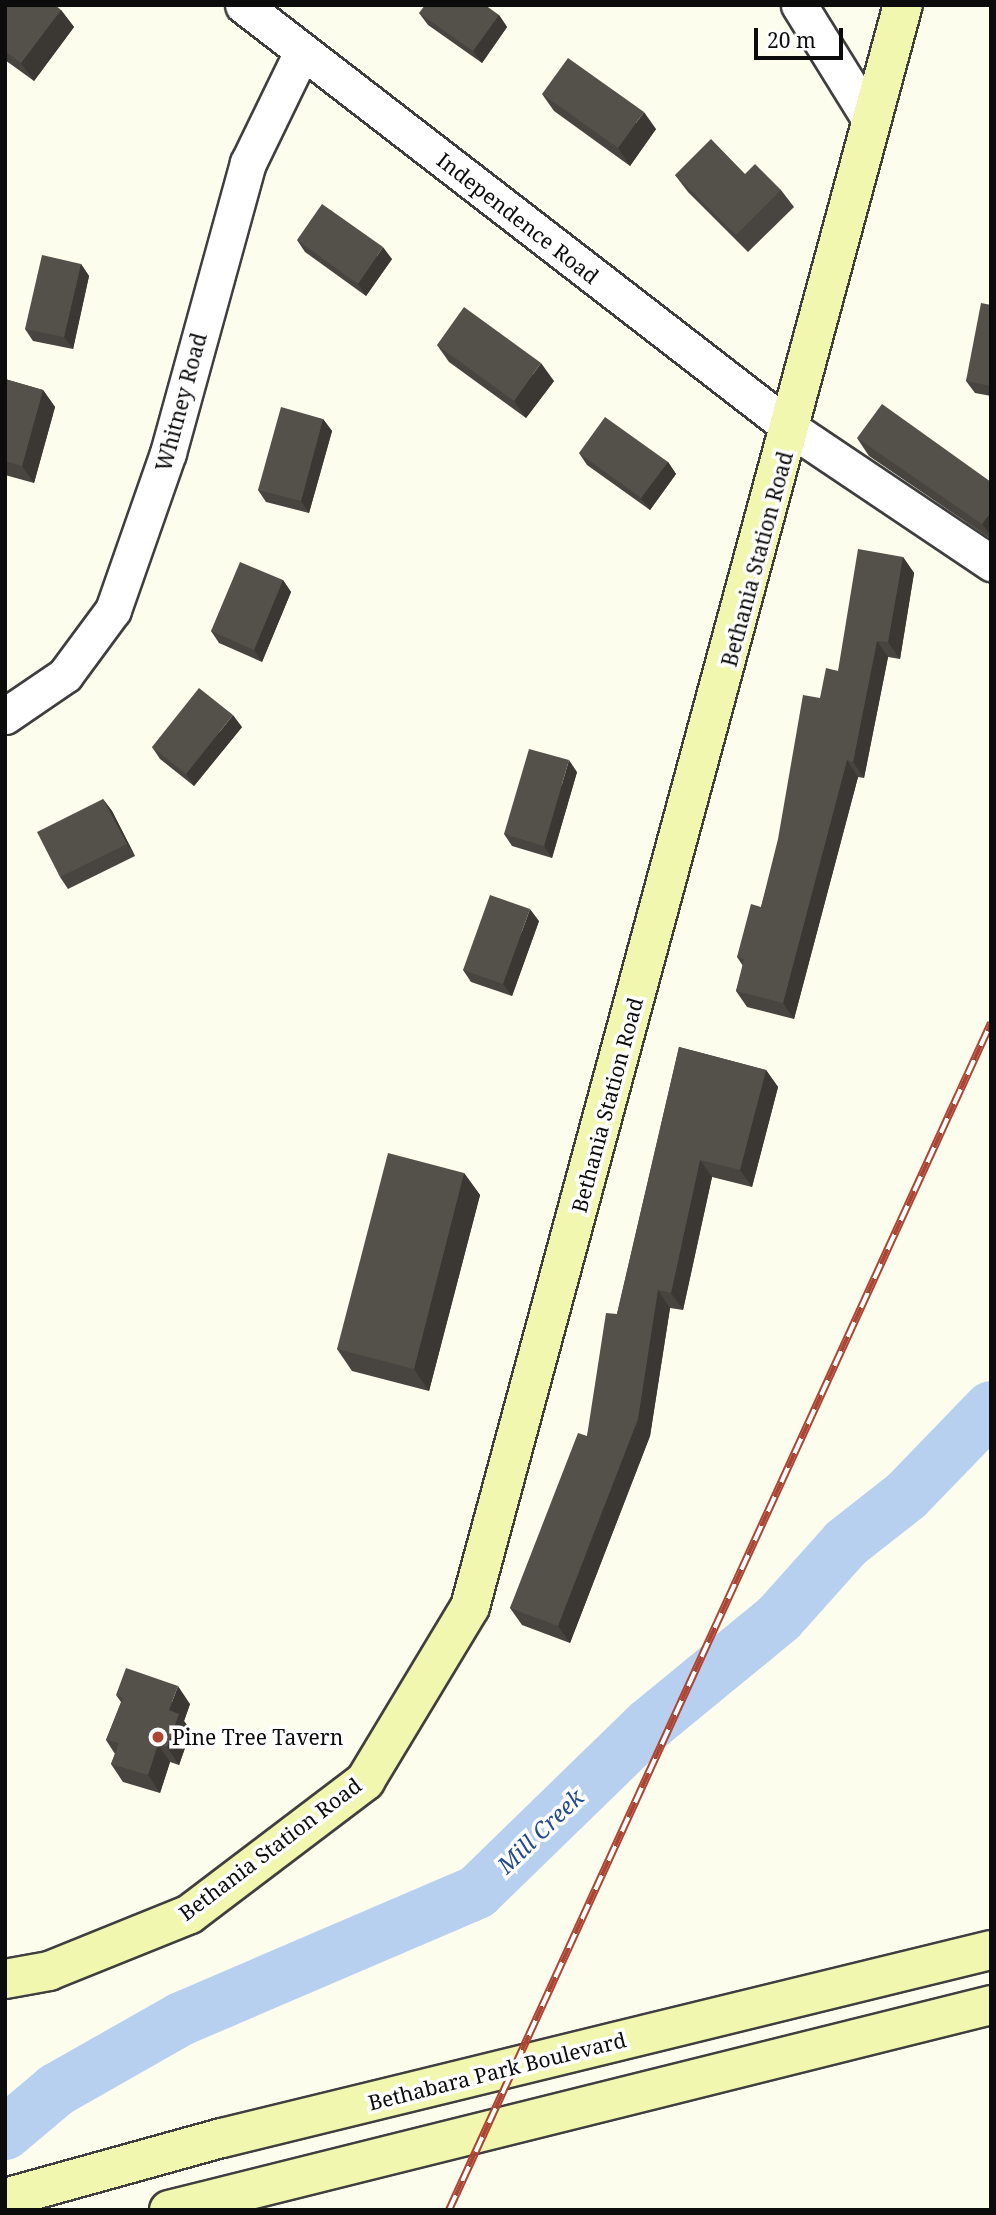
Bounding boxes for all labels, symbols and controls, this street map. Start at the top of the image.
scale bar [758,14,847,58]
text: 20 m [767,26,816,54]
street label: Independence Road [432,147,604,289]
street label: Whitney Road [150,330,212,474]
street label: Bethania Station Road [716,449,798,669]
street label: Bethania Station Road [566,995,648,1215]
place label: Pine Tree Tavern [172,1724,343,1750]
marker: Pine Tree Tavern [150,1729,166,1745]
street label: Bethania Station Road [174,1772,366,1926]
water label: Mill Creek [491,1783,589,1879]
street label: Bethabara Park Boulevard [365,2027,629,2115]

